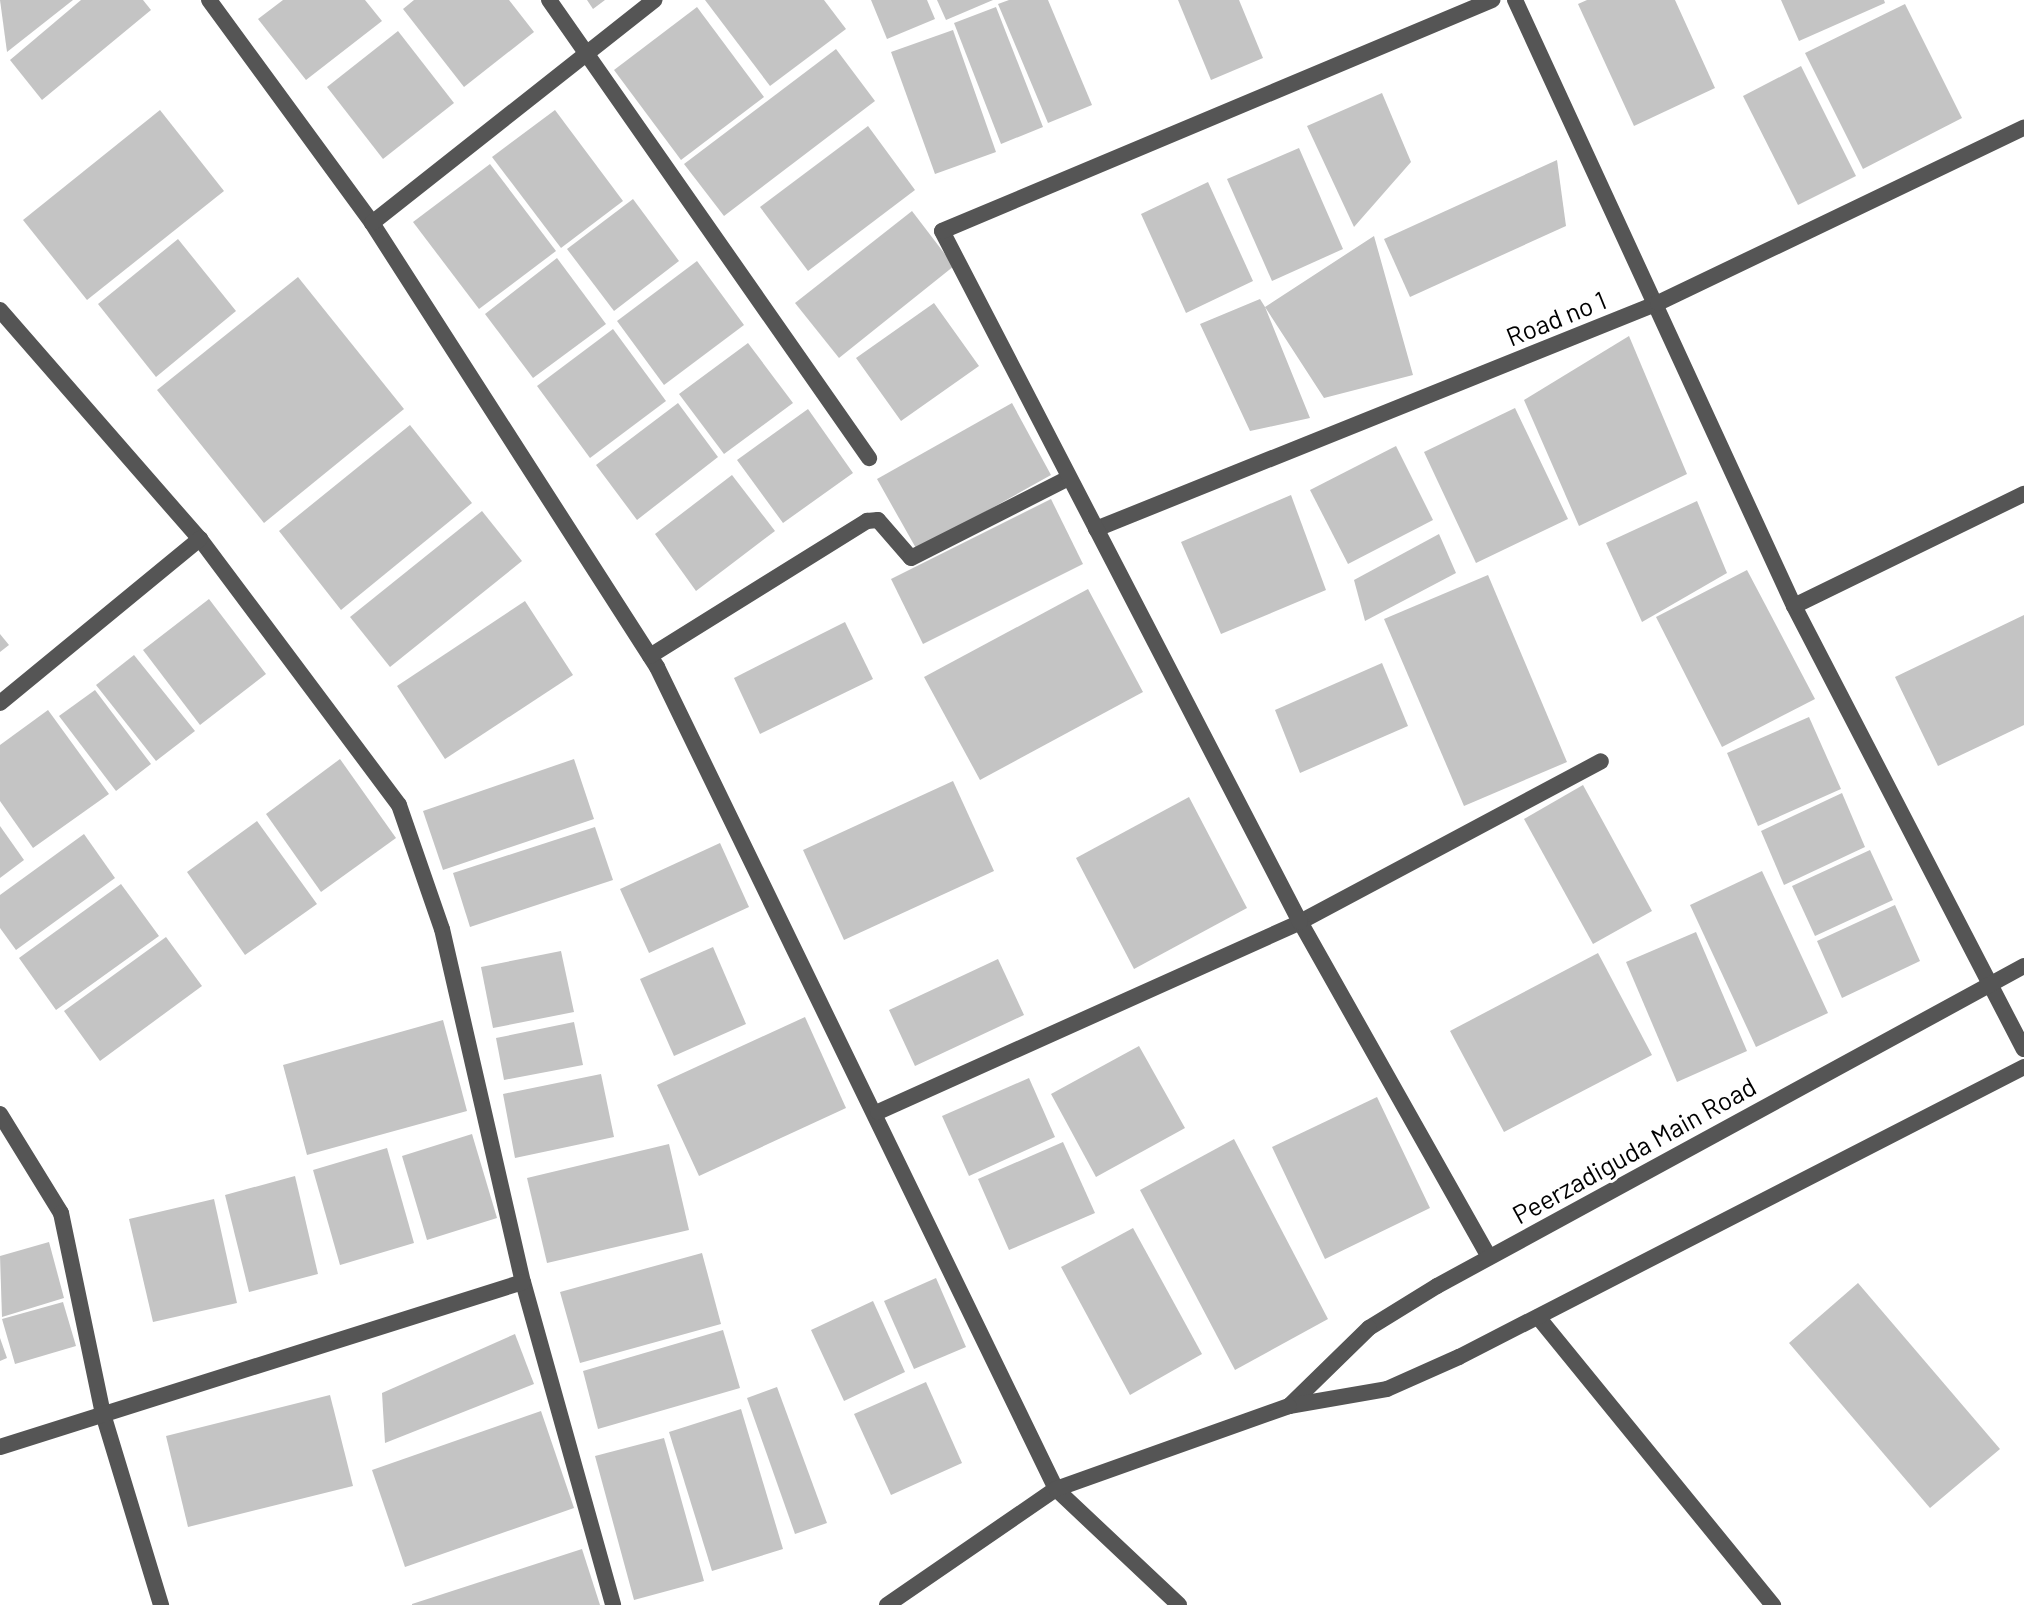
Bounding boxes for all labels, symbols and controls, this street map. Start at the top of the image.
street label: Road no 1 [1501,284,1611,352]
street label: Peerzadiguda Main Road [1507,1070,1761,1230]

